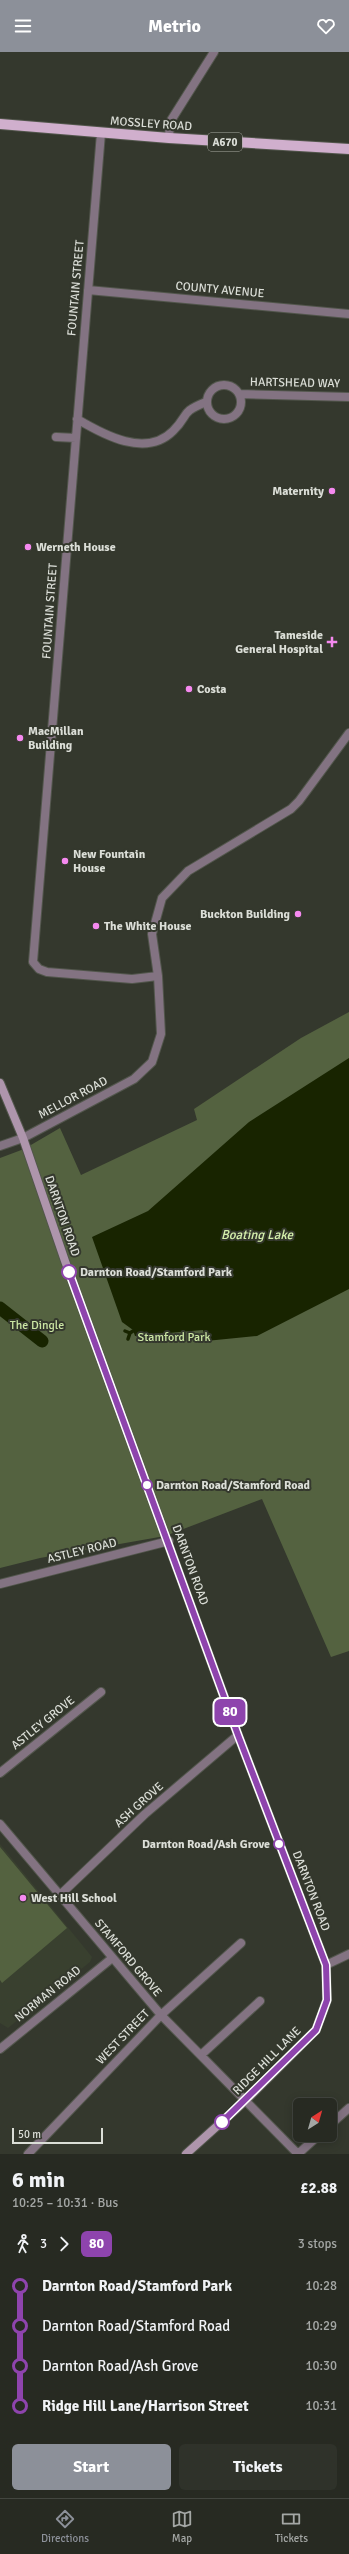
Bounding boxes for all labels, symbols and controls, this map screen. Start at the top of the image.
icon: menu [12,15,34,37]
text: Metrio [148,15,201,37]
icon: heart [315,15,337,37]
street label: MOSSLEY ROAD [109,114,193,134]
road number: A670 [208,133,242,151]
street label: FOUNTAIN STREET [64,239,88,337]
street label: COUNTY AVENUE [175,279,265,301]
street label: HARTSHEAD WAY [250,375,340,391]
place label: Maternity [272,484,324,499]
marker: Maternity [327,486,337,496]
place label: Werneth House [36,540,116,555]
marker: Werneth House [23,542,33,552]
street label: FOUNTAIN STREET [39,562,61,659]
place label: Tameside General Hospital [235,628,323,657]
marker: Tameside General Hospital [326,636,338,648]
place label: Costa [197,682,226,697]
marker: Costa [184,684,194,694]
place label: MacMillan Building [28,724,84,753]
marker: MacMillan Building [15,733,25,743]
place label: New Fountain House [73,847,146,876]
marker: New Fountain House [60,856,70,866]
place label: Buckton Building [200,907,291,922]
marker: Buckton Building [293,909,303,919]
place label: The White House [104,919,192,934]
marker: The White House [91,921,101,931]
street label: MELLOR ROAD [36,1073,110,1123]
street label: DARNTON ROAD [41,1174,83,1259]
water label: Boating Lake [221,1227,295,1243]
marker: Darnton Road/Stamford Park [61,1264,77,1280]
place label: Darnton Road/Stamford Park [80,1265,233,1280]
park label: The Dingle [10,1318,64,1333]
park label: Stamford Park [137,1330,211,1345]
place label: Darnton Road/Stamford Road [156,1478,311,1493]
marker: Darnton Road/Stamford Road [141,1479,153,1491]
street label: DARNTON ROAD [169,1523,212,1607]
street label: ASTLEY ROAD [46,1535,119,1567]
street label: ASTLEY GROVE [8,1693,78,1753]
line badge: 80 [212,1699,248,1725]
text: 80 [222,1703,238,1720]
street label: ASH GROVE [111,1779,167,1831]
place label: Darnton Road/Ash Grove [142,1837,270,1852]
marker: Darnton Road/Ash Grove [273,1838,285,1850]
street label: DARNTON ROAD [289,1849,333,1933]
place label: West Hill School [31,1891,117,1906]
marker: West Hill School [18,1893,28,1903]
street label: STAMFORD GROVE [91,1916,165,2000]
street label: NORMAN ROAD [12,1963,84,2025]
street label: WEST STREET [93,2006,153,2068]
street label: RIDGE HILL LANE [230,2024,304,2098]
north arrow [293,2098,337,2142]
map controls [293,2098,337,2142]
unlabelled marker [214,2114,230,2130]
scale bar [12,2126,103,2145]
text: 50 m [18,2128,41,2141]
text: 6 min [12,2166,65,2193]
text: £2.88 [300,2179,337,2197]
text: 10:25 – 10:31 · Bus [12,2195,118,2211]
icon: walk [12,2233,34,2255]
icon: forward [53,2233,75,2255]
text: 80 [89,2235,104,2252]
text: 3 [40,2236,47,2252]
text: 3 stops [298,2236,337,2252]
text: Darnton Road/Stamford Park [42,2277,232,2295]
text: 10:28 [305,2278,337,2294]
text: Darnton Road/Stamford Road [42,2317,230,2335]
text: 10:29 [305,2318,337,2334]
text: Darnton Road/Ash Grove [42,2357,198,2375]
text: 10:30 [305,2358,337,2374]
text: Ridge Hill Lane/Harrison Street [42,2397,249,2415]
text: 10:31 [305,2398,337,2414]
button: Start [12,2444,171,2490]
button: Tickets [179,2444,337,2490]
tab: Directions [41,2508,89,2545]
tab: Map [171,2508,193,2545]
tab: Tickets [275,2508,308,2545]

